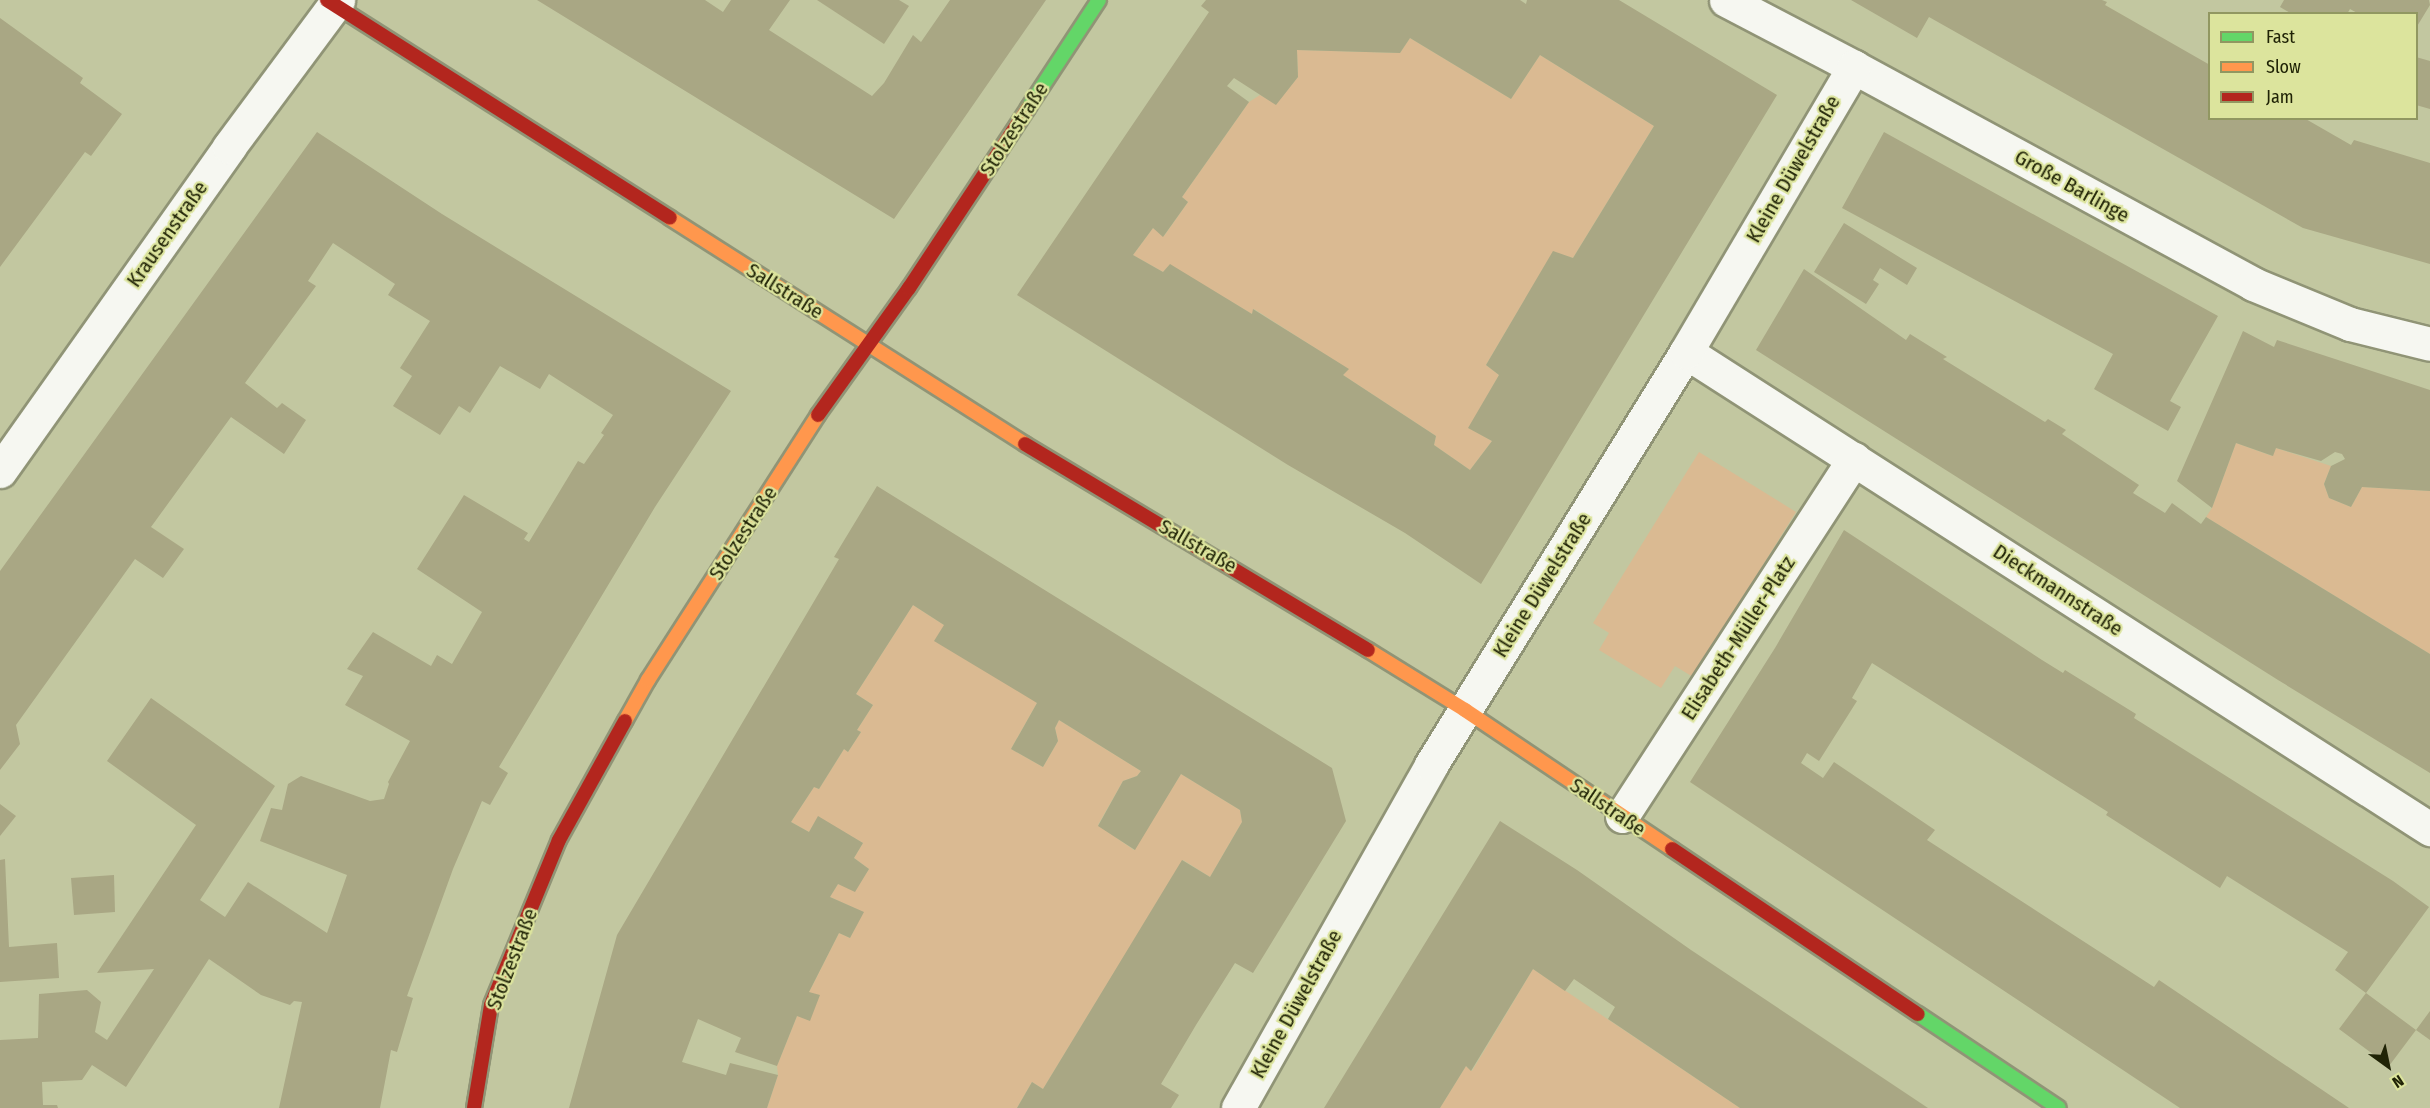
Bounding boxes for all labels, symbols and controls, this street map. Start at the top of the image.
legend [2208,12,2418,120]
text: Fast [2266,26,2295,48]
text: Slow [2266,56,2301,78]
street label: Stolzestraße [974,77,1054,181]
text: Jam [2266,86,2294,108]
street label: Kleine Düwelstraße [1741,91,1845,247]
street label: Große Barlinge [2010,144,2134,228]
street label: Krausenstraße [121,176,213,292]
street label: Sallstraße [742,258,828,324]
street label: Stolzestraße [703,481,783,585]
street label: Kleine Düwelstraße [1487,508,1597,662]
street label: Sallstraße [1154,514,1242,578]
street label: Dieckmannstraße [1988,539,2128,641]
street label: Elisabeth-Müller-Platz [1676,551,1800,725]
street label: Sallstraße [1565,773,1651,841]
street label: Stolzestraße [481,905,543,1013]
street label: Kleine Düwelstraße [1245,925,1347,1083]
north arrow [2358,1036,2418,1096]
text: N [2389,1071,2407,1092]

